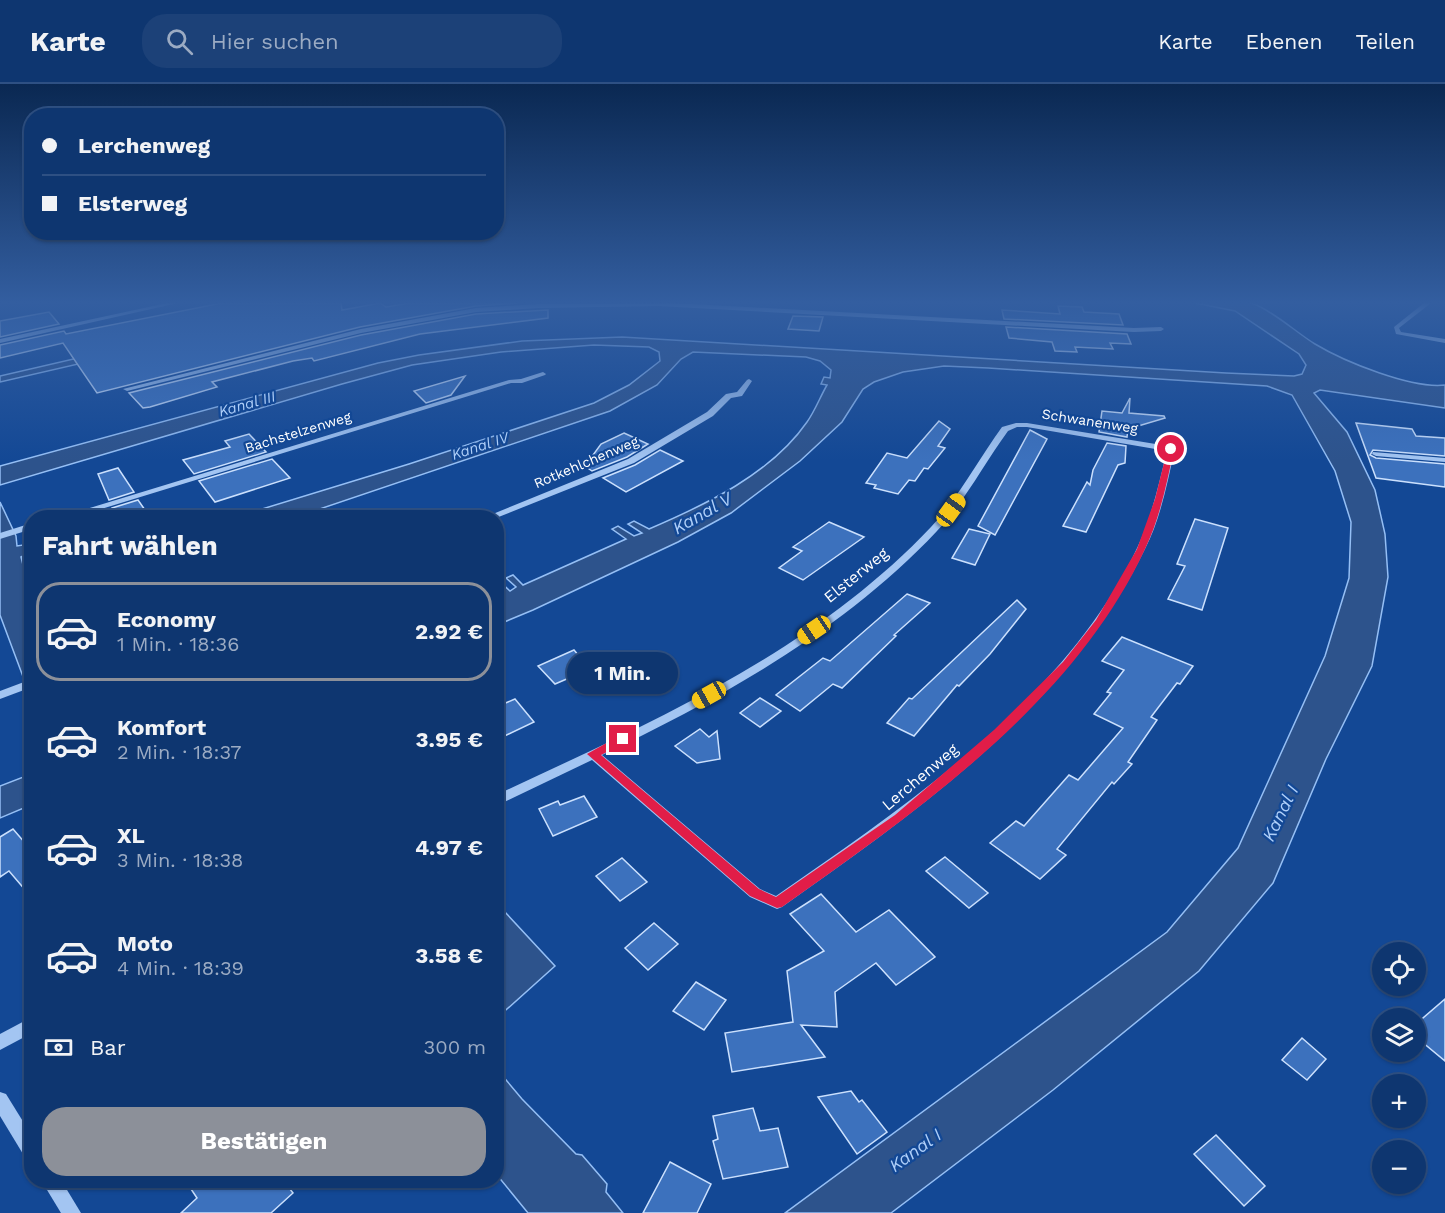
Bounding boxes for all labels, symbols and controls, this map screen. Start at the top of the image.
search box [142,14,562,68]
text: Karte [30,25,106,58]
icon: search [163,25,196,58]
text: Hier suchen [211,29,339,54]
text: Karte [1158,29,1213,54]
text: Ebenen [1246,29,1322,54]
text: Teilen [1355,29,1415,54]
text: Lerchenweg [78,133,210,158]
text: Elsterweg [78,191,187,216]
water label: Kanal III [216,387,278,421]
street label: Schwanenweg [1041,405,1140,437]
street label: Bachstelzenweg [243,408,354,456]
water label: Kanal IV [449,428,512,464]
street label: Rotkehlchenweg [531,433,641,491]
route start [1157,435,1184,462]
water label: Kanal V [669,487,737,538]
car [933,490,969,530]
text: Fahrt wählen [42,530,218,562]
street label: Elsterweg [820,543,892,607]
icon: car [45,605,99,659]
text: Economy [117,607,216,632]
car [794,612,834,648]
text: 2.92 € [415,619,483,644]
text: 1 Min. · 18:36 [117,632,239,656]
callout: 1 Min. [568,652,678,694]
text: 1 Min. [594,661,651,685]
car [689,678,729,712]
icon: car [45,713,99,767]
text: Komfort [117,715,206,740]
route end [609,725,636,752]
text: 3.95 € [416,727,483,752]
street label: Lerchenweg [878,739,962,814]
text: 2 Min. · 18:37 [117,740,241,764]
water label: Kanal I [1257,781,1303,844]
icon: car [45,821,99,875]
text: XL [117,823,145,848]
text: 4.97 € [415,835,483,860]
text: 3 Min. · 18:38 [117,848,243,872]
icon: car [45,929,99,983]
text: Moto [117,931,173,956]
map controls [1372,942,1426,1194]
button: locate [1372,942,1426,996]
text: 3.58 € [415,943,483,968]
text: 4 Min. · 18:39 [117,956,244,980]
button: layers [1372,1008,1426,1062]
icon: cash [42,1031,75,1064]
text: Bar [90,1035,126,1060]
text: 300 m [424,1035,486,1059]
button: + [1372,1074,1426,1128]
button: Bestätigen [42,1107,486,1176]
water label: Kanal I [885,1124,946,1176]
button: − [1372,1140,1426,1194]

